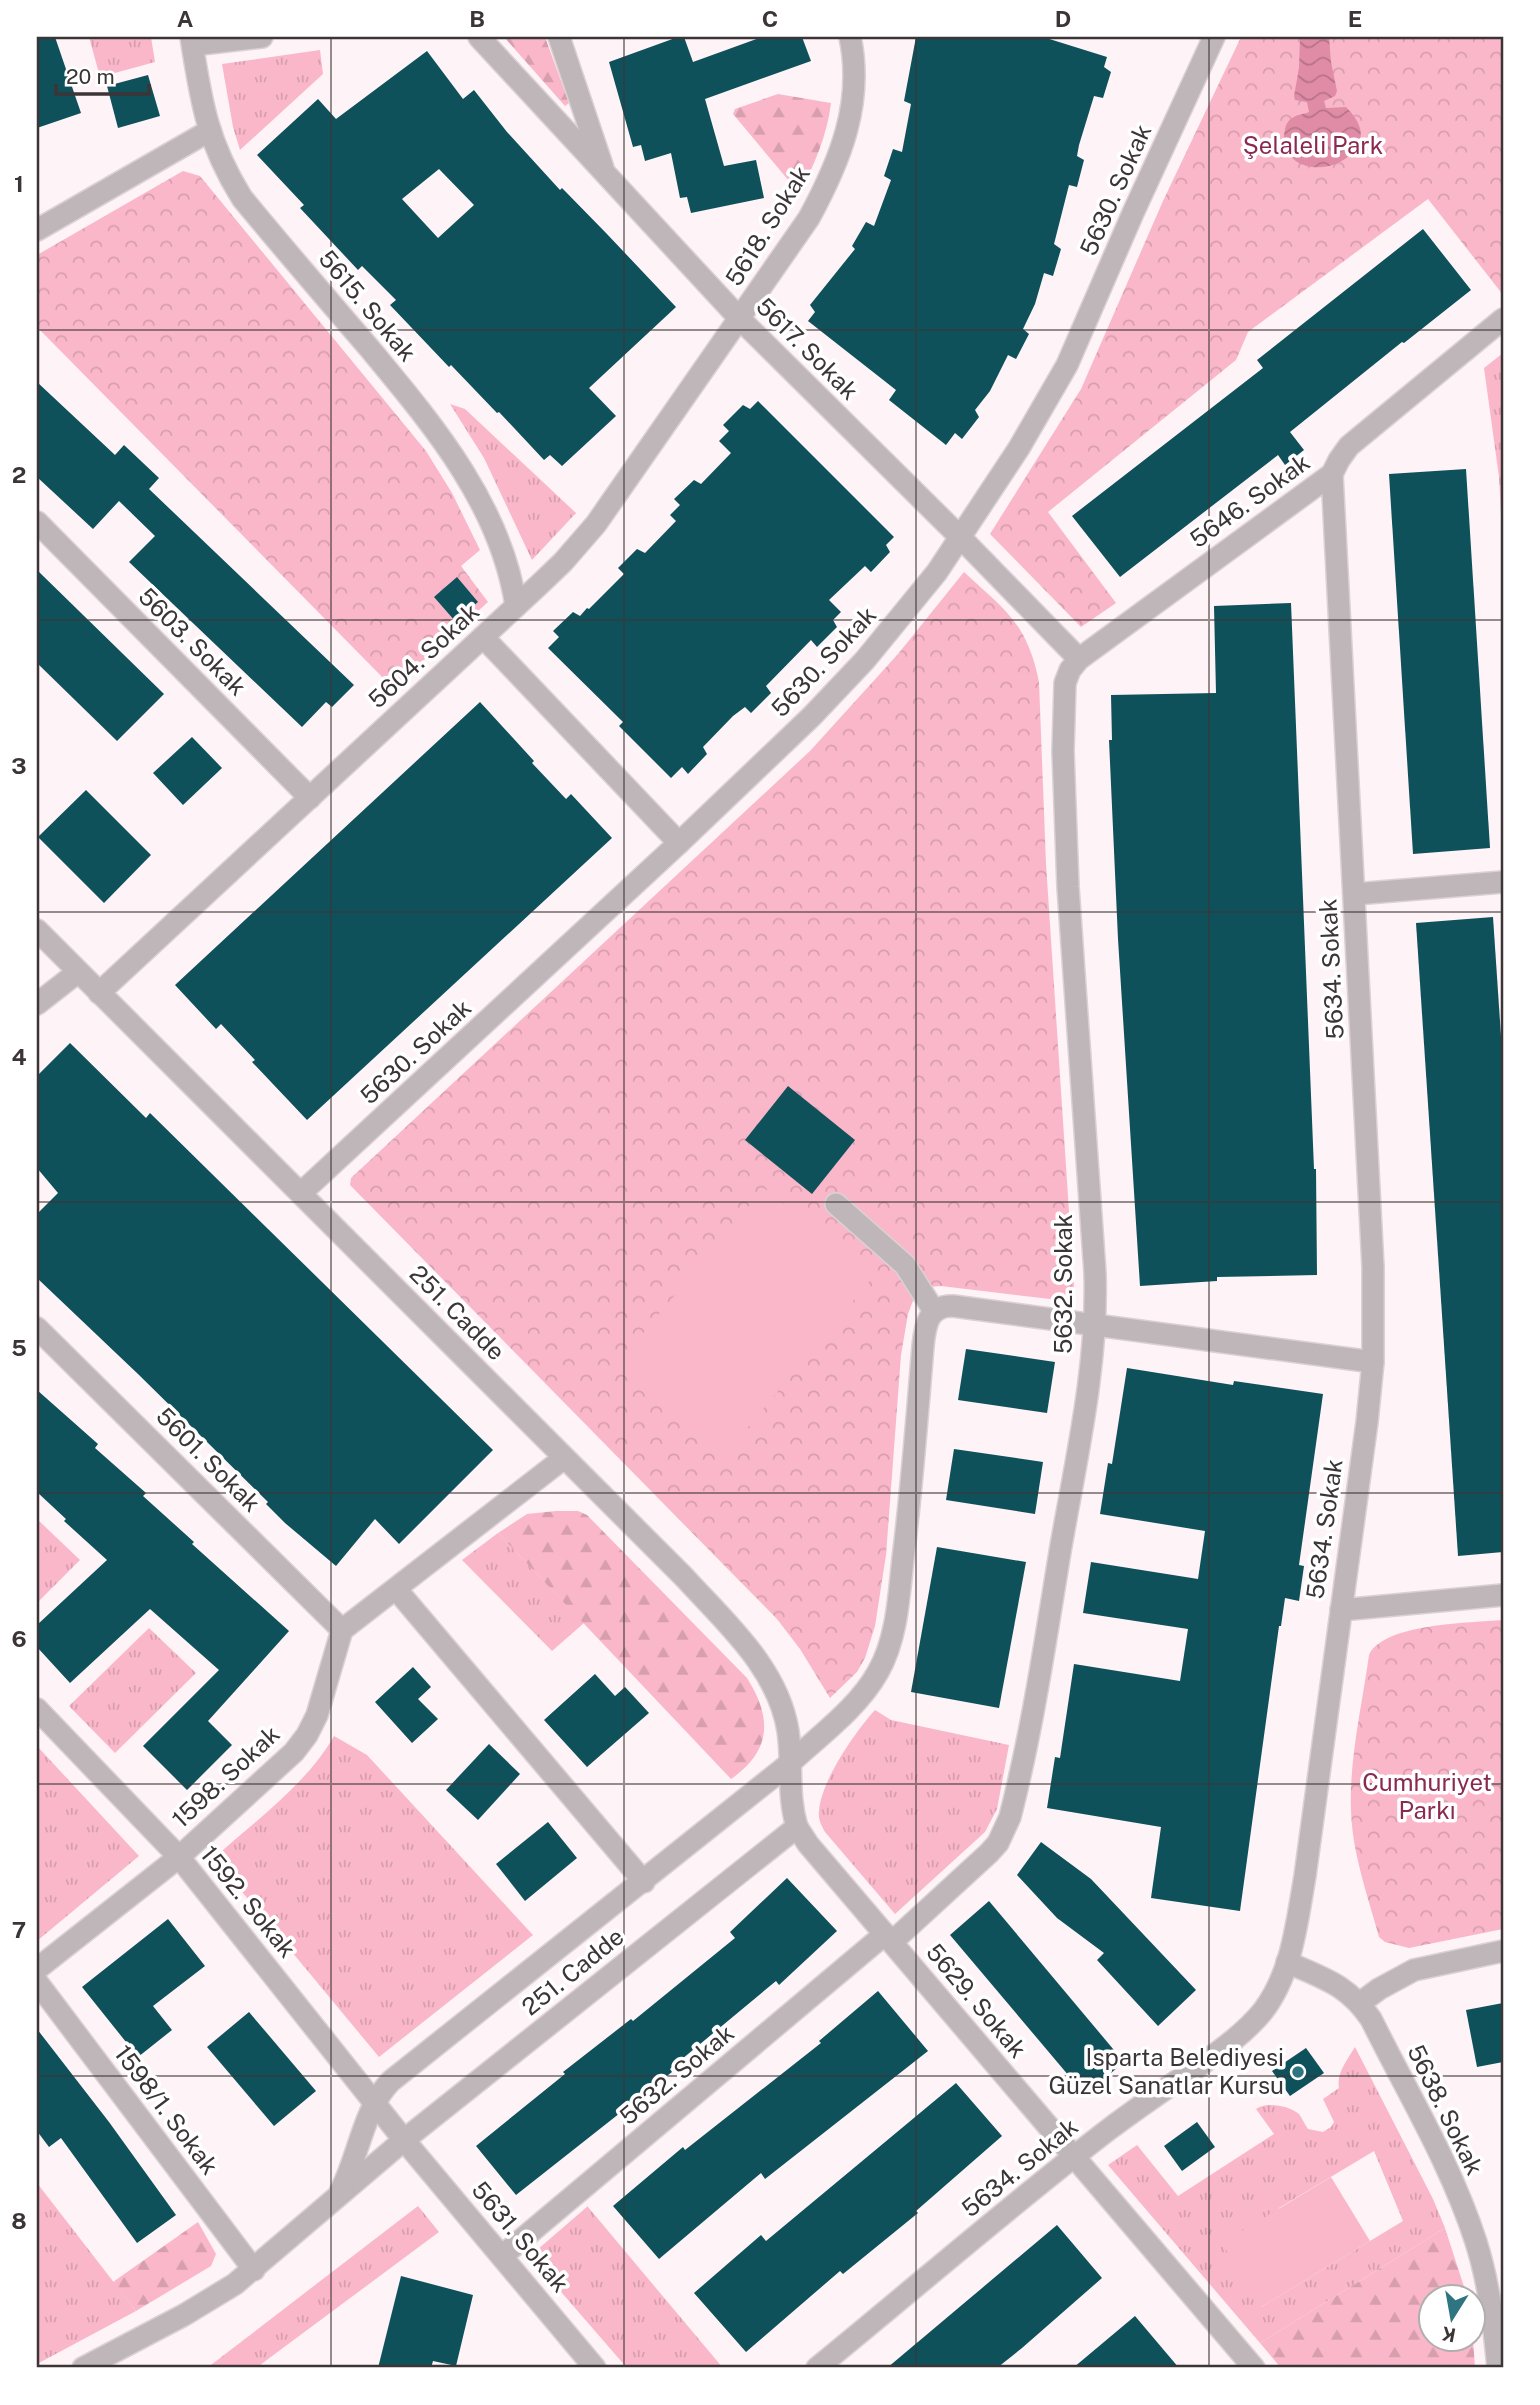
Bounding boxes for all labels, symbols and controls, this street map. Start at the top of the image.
text: A [177,5,194,32]
text: B [469,5,485,32]
text: C [762,5,778,32]
text: D [1055,5,1071,32]
text: E [1348,5,1362,32]
scale bar [56,52,149,96]
text: 20 m [66,64,115,89]
street label: 5630. Sokak [1074,120,1156,259]
park label: Şelaleli Park [1243,131,1383,159]
street label: 5618. Sokak [719,160,815,291]
text: 1 [14,170,24,197]
street label: 5615. Sokak [313,244,422,366]
street label: 5617. Sokak [751,292,864,405]
street label: 5646. Sokak [1184,447,1315,553]
text: 2 [12,461,26,488]
street label: 5603. Sokak [133,582,252,701]
street label: 5604. Sokak [362,597,484,713]
street label: 5630. Sokak [765,600,881,722]
text: 3 [11,752,27,779]
street label: 5634. Sokak [1313,898,1349,1040]
street label: 5630. Sokak [354,993,476,1109]
text: 4 [11,1043,27,1070]
street label: 5632. Sokak [1049,1214,1077,1354]
street label: 251. Cadde [405,1259,511,1365]
text: 5 [11,1334,27,1361]
street label: 5601. Sokak [151,1402,266,1517]
street label: 5634. Sokak [1300,1457,1348,1601]
text: 6 [11,1625,27,1652]
street label: 1598. Sokak [166,1720,285,1833]
park label: Cumhuriyet Parkı [1362,1768,1492,1824]
street label: 1592. Sokak [195,1840,302,1963]
text: 7 [12,1916,26,1943]
street label: 251. Cadde [516,1922,629,2021]
street label: 5629. Sokak [921,1938,1033,2063]
street label: 5632. Sokak [614,2018,739,2130]
street label: 1598/1. Sokak [109,2039,224,2179]
street label: 5638. Sokak [1402,2040,1489,2179]
place label: Isparta Belediyesi Güzel Sanatlar Kursu [1048,2043,1284,2099]
marker: Isparta Belediyesi Güzel Sanatlar Kursu [1290,2064,1306,2080]
street label: 5634. Sokak [956,2112,1083,2222]
street label: 5631. Sokak [466,2175,575,2297]
text: 8 [11,2207,27,2234]
north arrow [1418,2282,1488,2352]
text: K [1440,2323,1458,2347]

